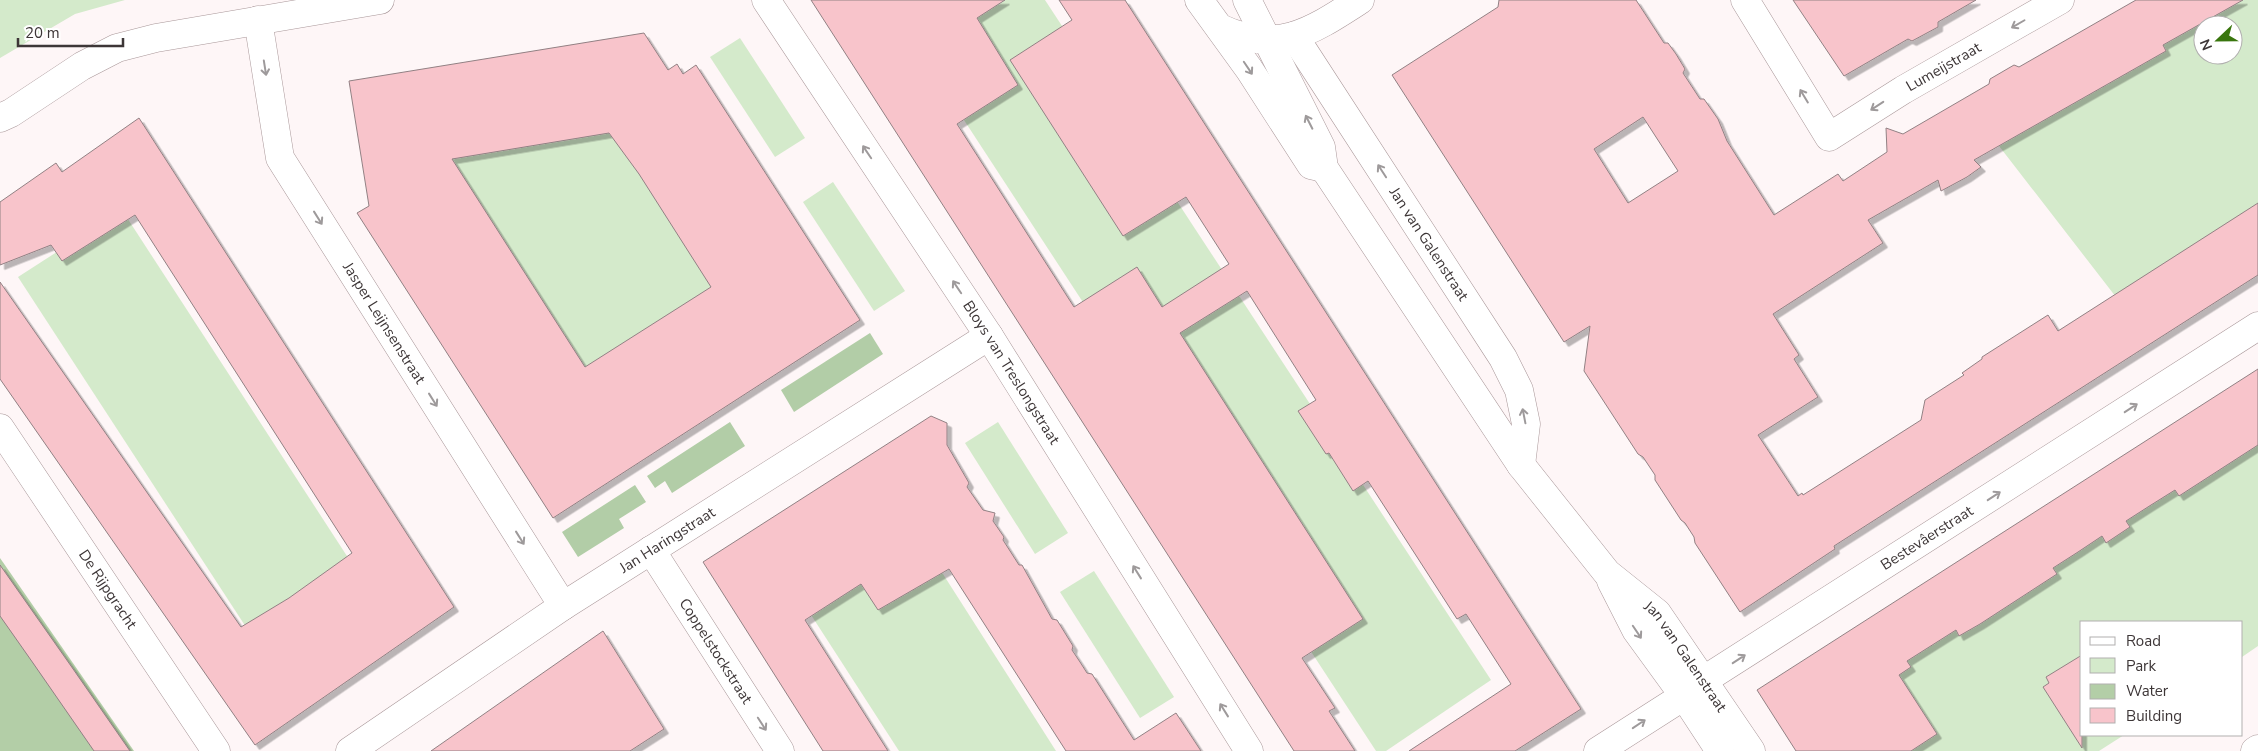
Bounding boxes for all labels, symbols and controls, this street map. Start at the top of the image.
scale bar [18,15,122,47]
north arrow [2193,15,2243,65]
one-way arrow [2010,19,2025,29]
text: 20 m [25,23,60,43]
text: N [2196,36,2217,53]
street label: Lumeijstraat [1902,37,1985,96]
one-way arrow [261,60,271,76]
one-way arrow [1243,61,1253,75]
one-way arrow [1798,89,1808,103]
one-way arrow [1871,101,1885,111]
one-way arrow [1304,115,1314,130]
one-way arrow [861,145,871,159]
one-way arrow [1377,165,1387,179]
street label: Jan van Galenstraat [1384,182,1474,305]
one-way arrow [314,211,324,225]
street label: Jasper Leijnsenstraat [338,258,431,388]
one-way arrow [951,280,962,294]
street label: Bloys van Treslongstraat [958,297,1065,449]
one-way arrow [428,393,438,407]
one-way arrow [2123,402,2137,412]
one-way arrow [1519,409,1529,425]
one-way arrow [1986,490,2000,500]
street label: Bestevâerstraat [1877,500,1977,575]
street label: Jan Haringstraat [615,502,719,578]
one-way arrow [515,530,525,544]
street label: De Rijpgracht [74,546,142,634]
one-way arrow [1132,565,1143,579]
street label: Coppelstockstraat [675,594,757,708]
street label: Jan van Galenstraat [1639,596,1732,716]
legend [2080,621,2243,736]
one-way arrow [1632,624,1642,638]
text: Road [2126,631,2161,651]
one-way arrow [1732,654,1746,664]
text: Park [2126,656,2156,676]
text: Water [2126,681,2169,701]
one-way arrow [1218,703,1228,717]
text: Building [2126,706,2182,726]
one-way arrow [757,717,768,731]
one-way arrow [1632,719,1646,729]

